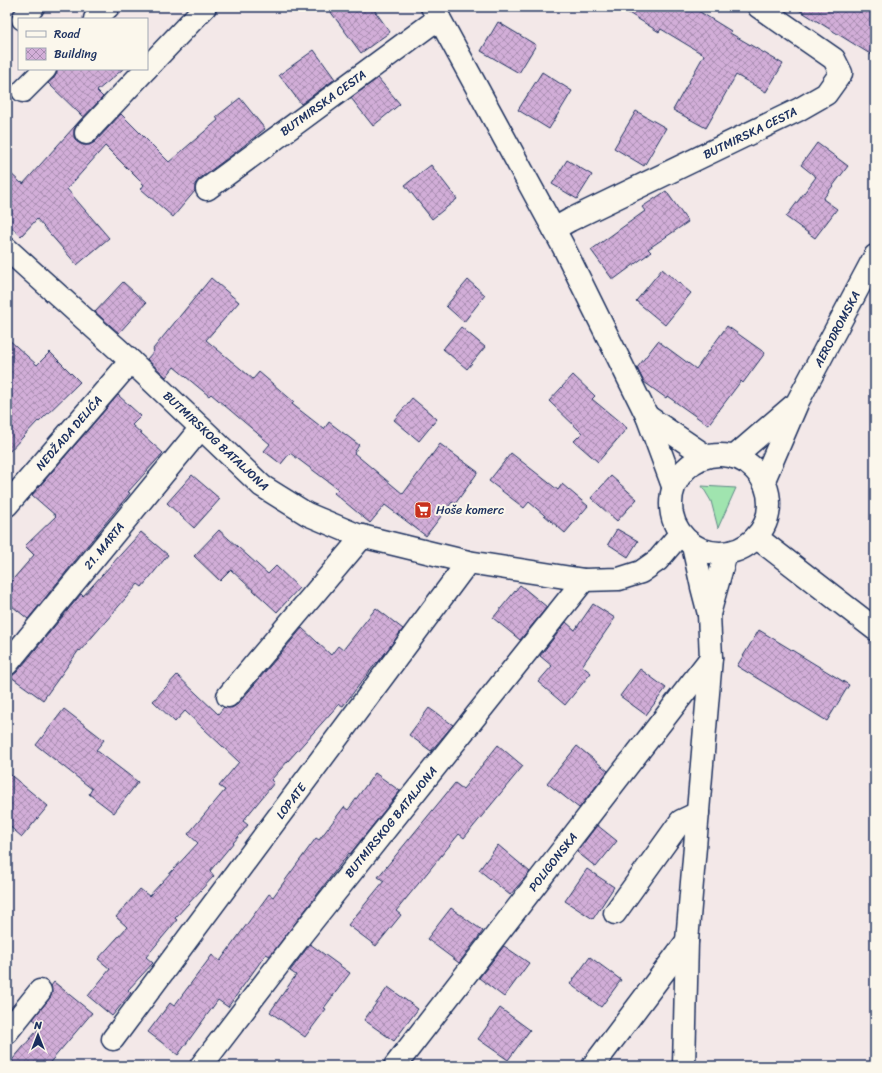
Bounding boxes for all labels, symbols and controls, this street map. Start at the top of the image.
legend [18,18,148,70]
text: Road [54,23,81,45]
text: Building [54,43,97,65]
street label: BUTMIRSKA CESTA [275,64,371,142]
street label: BUTMIRSKA CESTA [699,101,801,165]
street label: AERODROMSKA [807,287,867,372]
street label: BUTMIRSKOG BATALJONA [158,386,274,496]
street label: NEDŽADA DELIĆA [30,390,108,476]
place label: Hoše komerc [436,499,504,521]
supermarket icon: Hoše komerc [413,500,433,520]
street label: 21. MARTA [78,517,130,575]
street label: BUTMIRSKOG BATALJONA [339,761,443,883]
street label: LOPATE [270,777,313,824]
street label: POLIGONSKA [523,827,583,897]
north arrow [18,1015,58,1055]
text: N [33,1016,42,1035]

